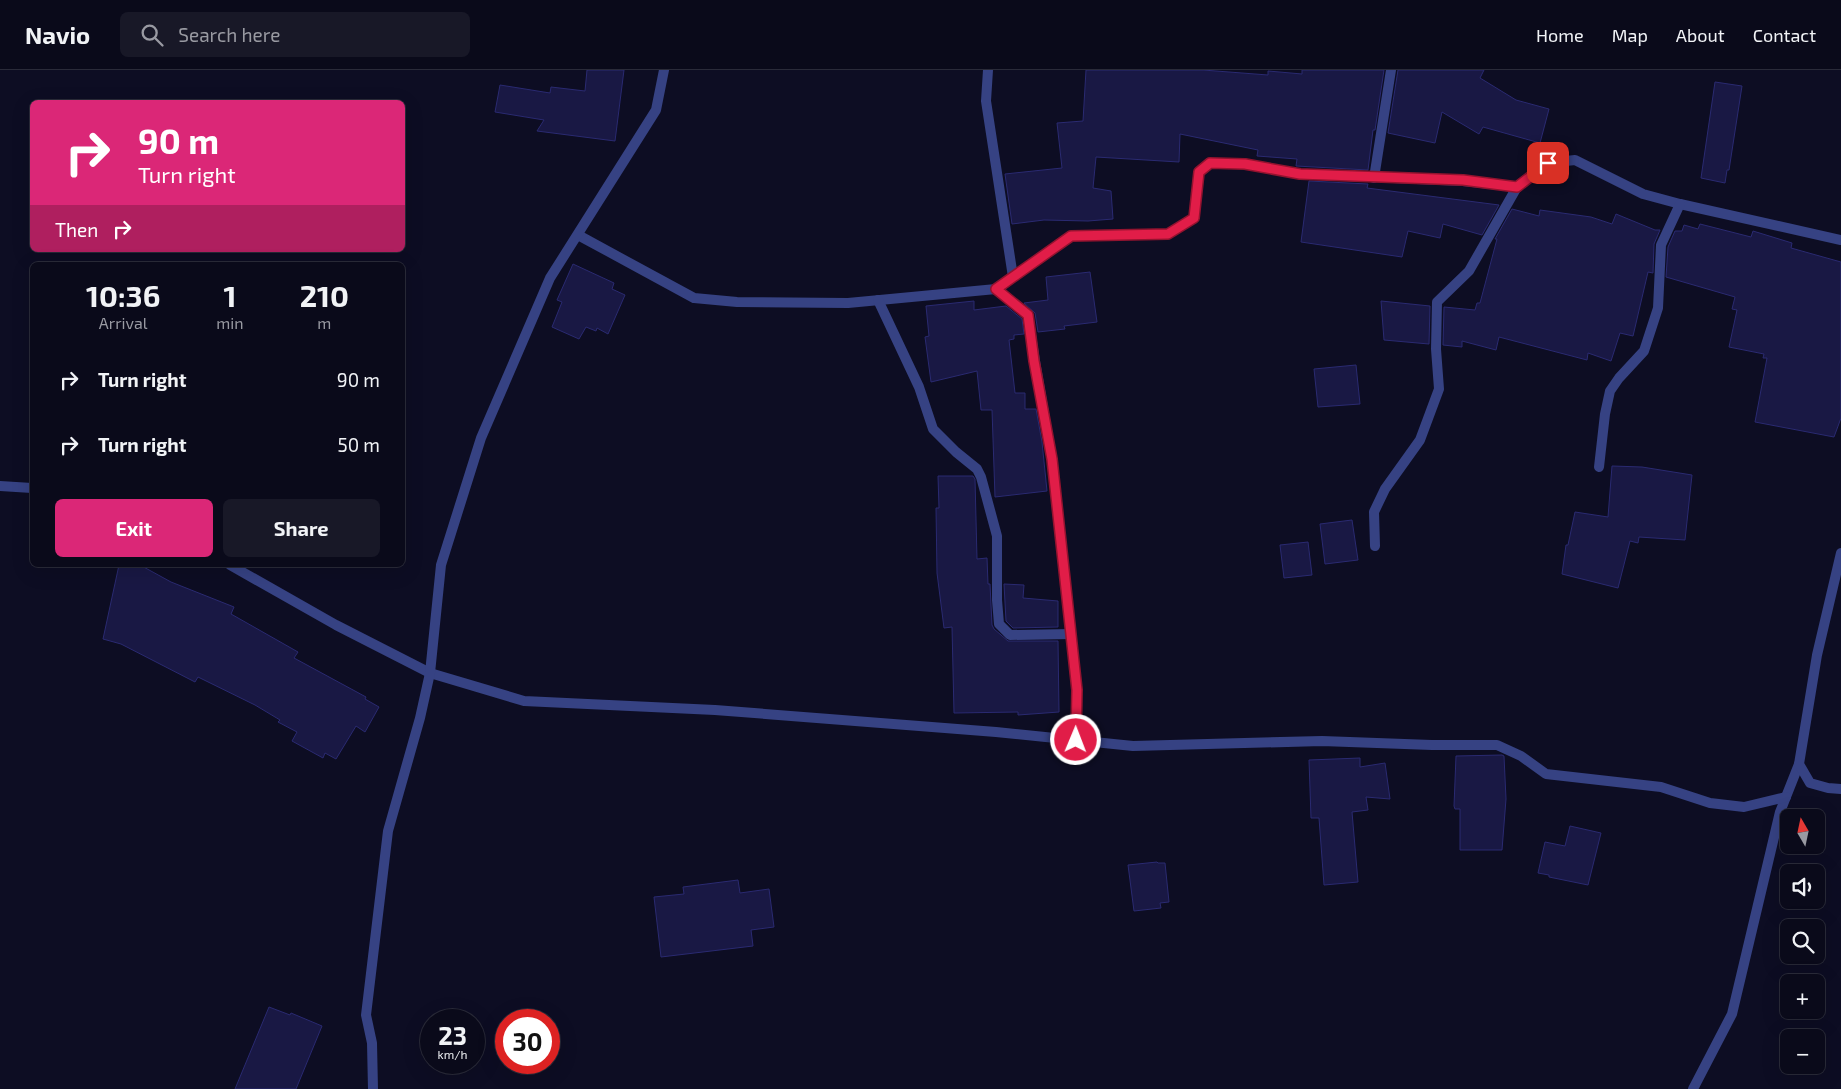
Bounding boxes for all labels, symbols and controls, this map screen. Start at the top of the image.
search box [120,12,470,57]
text: Navio [25,20,90,49]
icon: search [138,21,166,49]
text: Search here [178,23,280,46]
text: Home [1536,24,1584,46]
text: Map [1612,24,1648,46]
text: About [1676,24,1725,46]
text: Contact [1753,24,1816,46]
text: 90 m [138,119,219,161]
icon: right [55,120,120,185]
pin [1527,142,1569,184]
icon: arrive [1534,149,1562,177]
text: Turn right [138,161,236,187]
icon: right [108,215,136,243]
text: Then [55,218,98,241]
text: 10:36 [86,277,160,313]
text: 1 [224,277,236,313]
text: 210 [300,277,349,313]
text: Arrival [99,313,148,332]
text: min [216,313,244,332]
text: m [317,313,331,332]
icon: right [55,366,83,394]
text: Turn right [98,368,186,391]
text: 90 m [337,368,380,391]
icon: right [55,431,83,459]
text: Turn right [98,433,186,456]
text: 50 m [337,433,380,456]
button: Exit [55,499,213,557]
button: Share [223,499,380,557]
position arrow [1049,713,1101,765]
north arrow [1780,809,1825,854]
map controls [1780,809,1825,1074]
button: sound [1780,864,1825,909]
button: search [1780,919,1825,964]
button: + [1780,974,1825,1019]
speed limit sign: 30 [495,1009,560,1074]
text: 23 [438,1020,467,1050]
button: − [1780,1029,1825,1074]
text: km/h [438,1047,467,1061]

